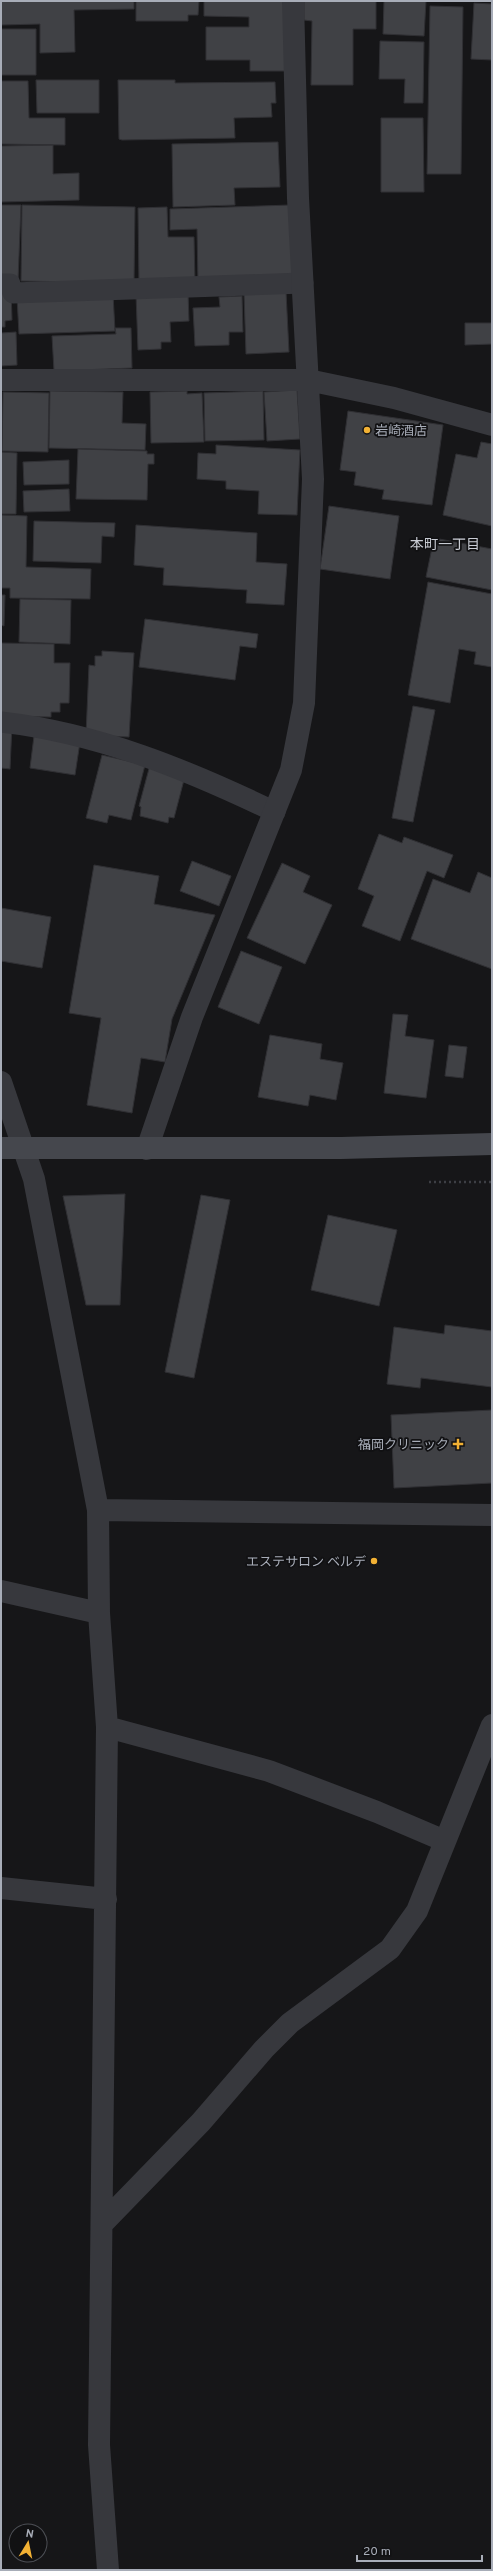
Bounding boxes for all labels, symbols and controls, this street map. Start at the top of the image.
place label: 岩崎酒店 [375,424,427,440]
marker: 岩崎酒店 [362,425,372,435]
district label: 本町一丁目 [410,537,480,554]
place label: 福岡クリニック [358,1438,449,1454]
marker: 福岡クリニック [452,1438,464,1450]
place label: エステサロン ベルデ [246,1555,366,1571]
marker: エステサロン ベルデ [369,1556,379,1566]
north arrow [8,2523,48,2563]
text: N [24,2527,35,2542]
scale bar [357,2537,482,2563]
text: 20 m [363,2544,391,2560]

